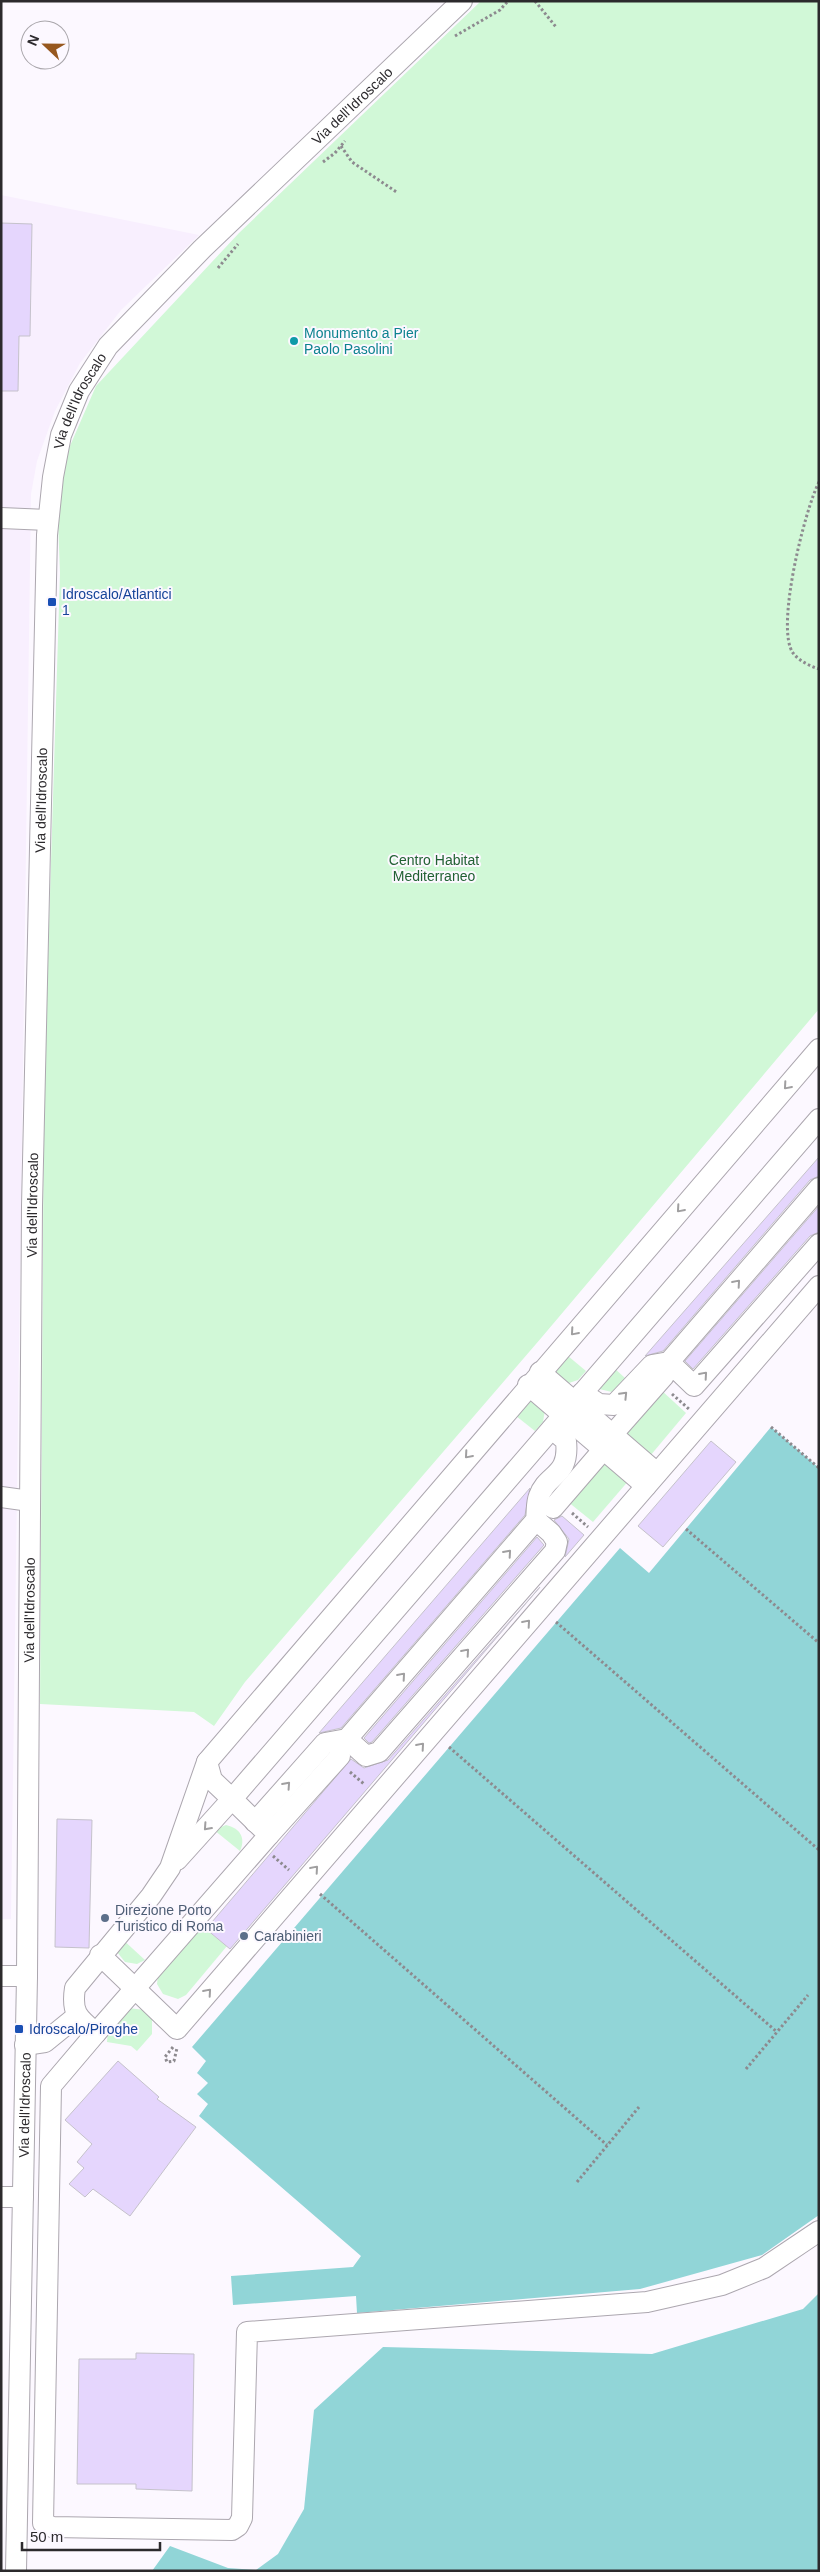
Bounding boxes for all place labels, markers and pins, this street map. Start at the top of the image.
place label: Monumento a Pier Paolo Pasolini [304,325,419,357]
marker: Monumento a Pier Paolo Pasolini [288,335,300,347]
place label: Idroscalo/Atlantici 1 [62,586,172,618]
marker: Idroscalo/Atlantici 1 [46,596,58,608]
place label: Direzione Porto Turistico di Roma [115,1902,224,1934]
marker: Direzione Porto Turistico di Roma [99,1912,111,1924]
place label: Carabinieri [254,1928,322,1944]
marker: Carabinieri [238,1930,250,1942]
place label: Idroscalo/Piroghe [29,2021,138,2037]
marker: Idroscalo/Piroghe [13,2023,25,2035]

